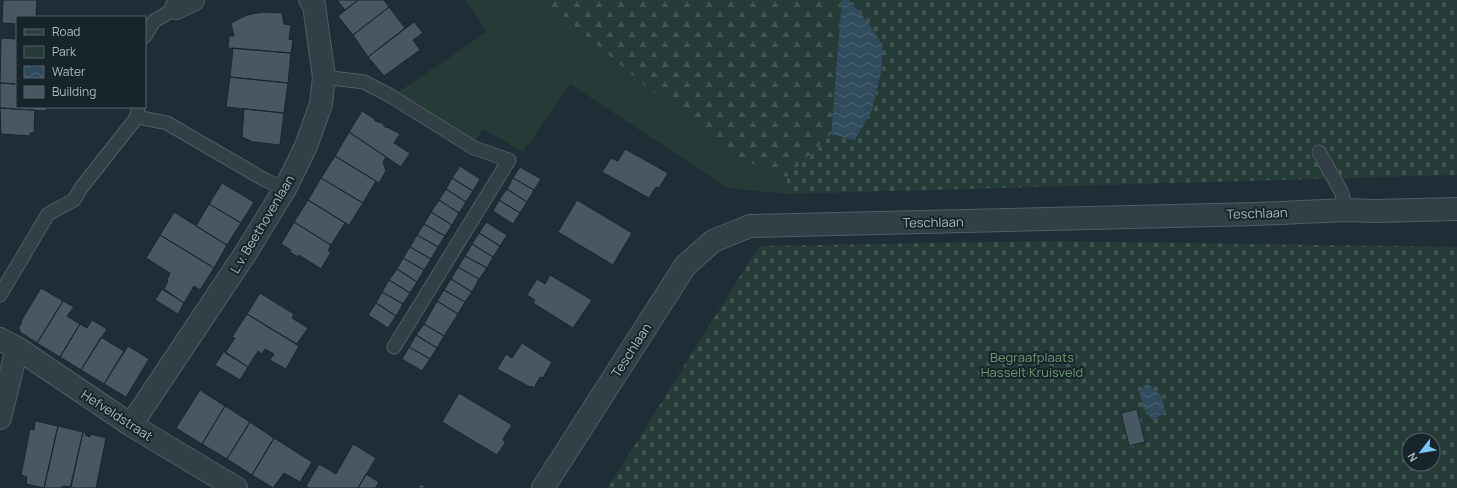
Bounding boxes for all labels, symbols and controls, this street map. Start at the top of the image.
legend [16,16,146,108]
text: Road [52,23,80,40]
text: Park [52,43,77,60]
text: Water [52,63,86,80]
text: Building [52,83,96,100]
street label: L.v. Beethovenlaan [226,172,298,276]
street label: Teschlaan [1226,203,1288,223]
street label: Teschlaan [902,212,964,232]
street label: Teschlaan [607,319,655,381]
park label: Begraafplaats Hasselt Kruisveld [981,348,1083,381]
street label: Hefveldstraat [78,385,156,445]
north arrow [1401,432,1441,472]
text: N [1403,450,1420,465]

